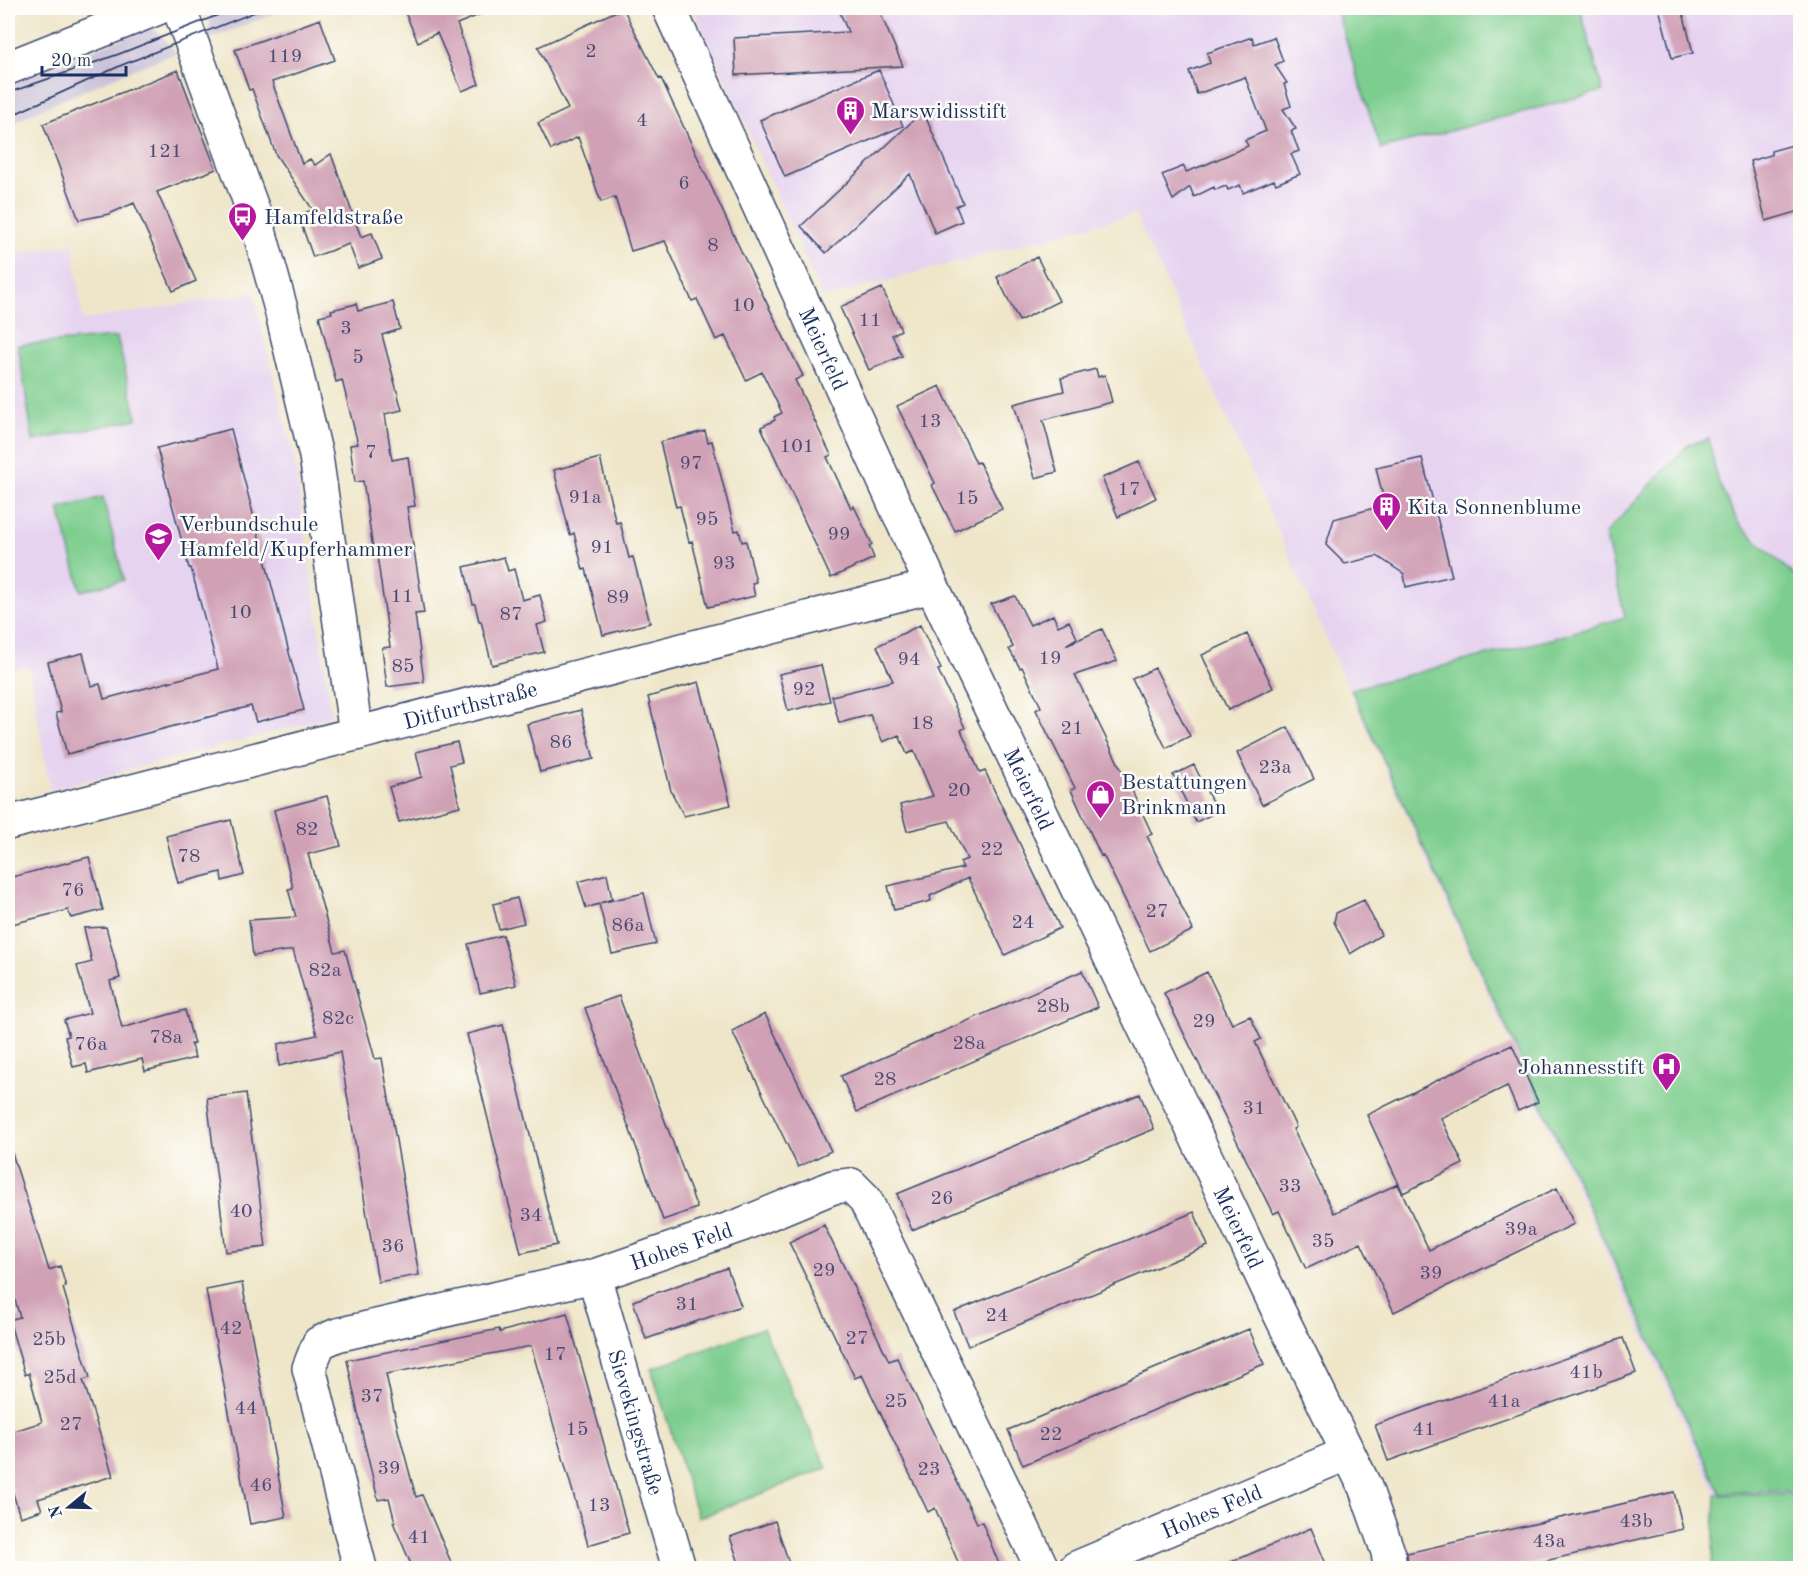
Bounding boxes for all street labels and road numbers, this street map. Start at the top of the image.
street label: Meierfeld [794,304,850,394]
street label: Ditfurthstraße [401,679,540,734]
street label: Meierfeld [999,745,1057,834]
street label: Meierfeld [1208,1183,1266,1273]
street label: Hohes Feld [628,1220,736,1276]
street label: Sievekingstraße [603,1347,666,1498]
street label: Hohes Feld [1159,1482,1266,1544]

